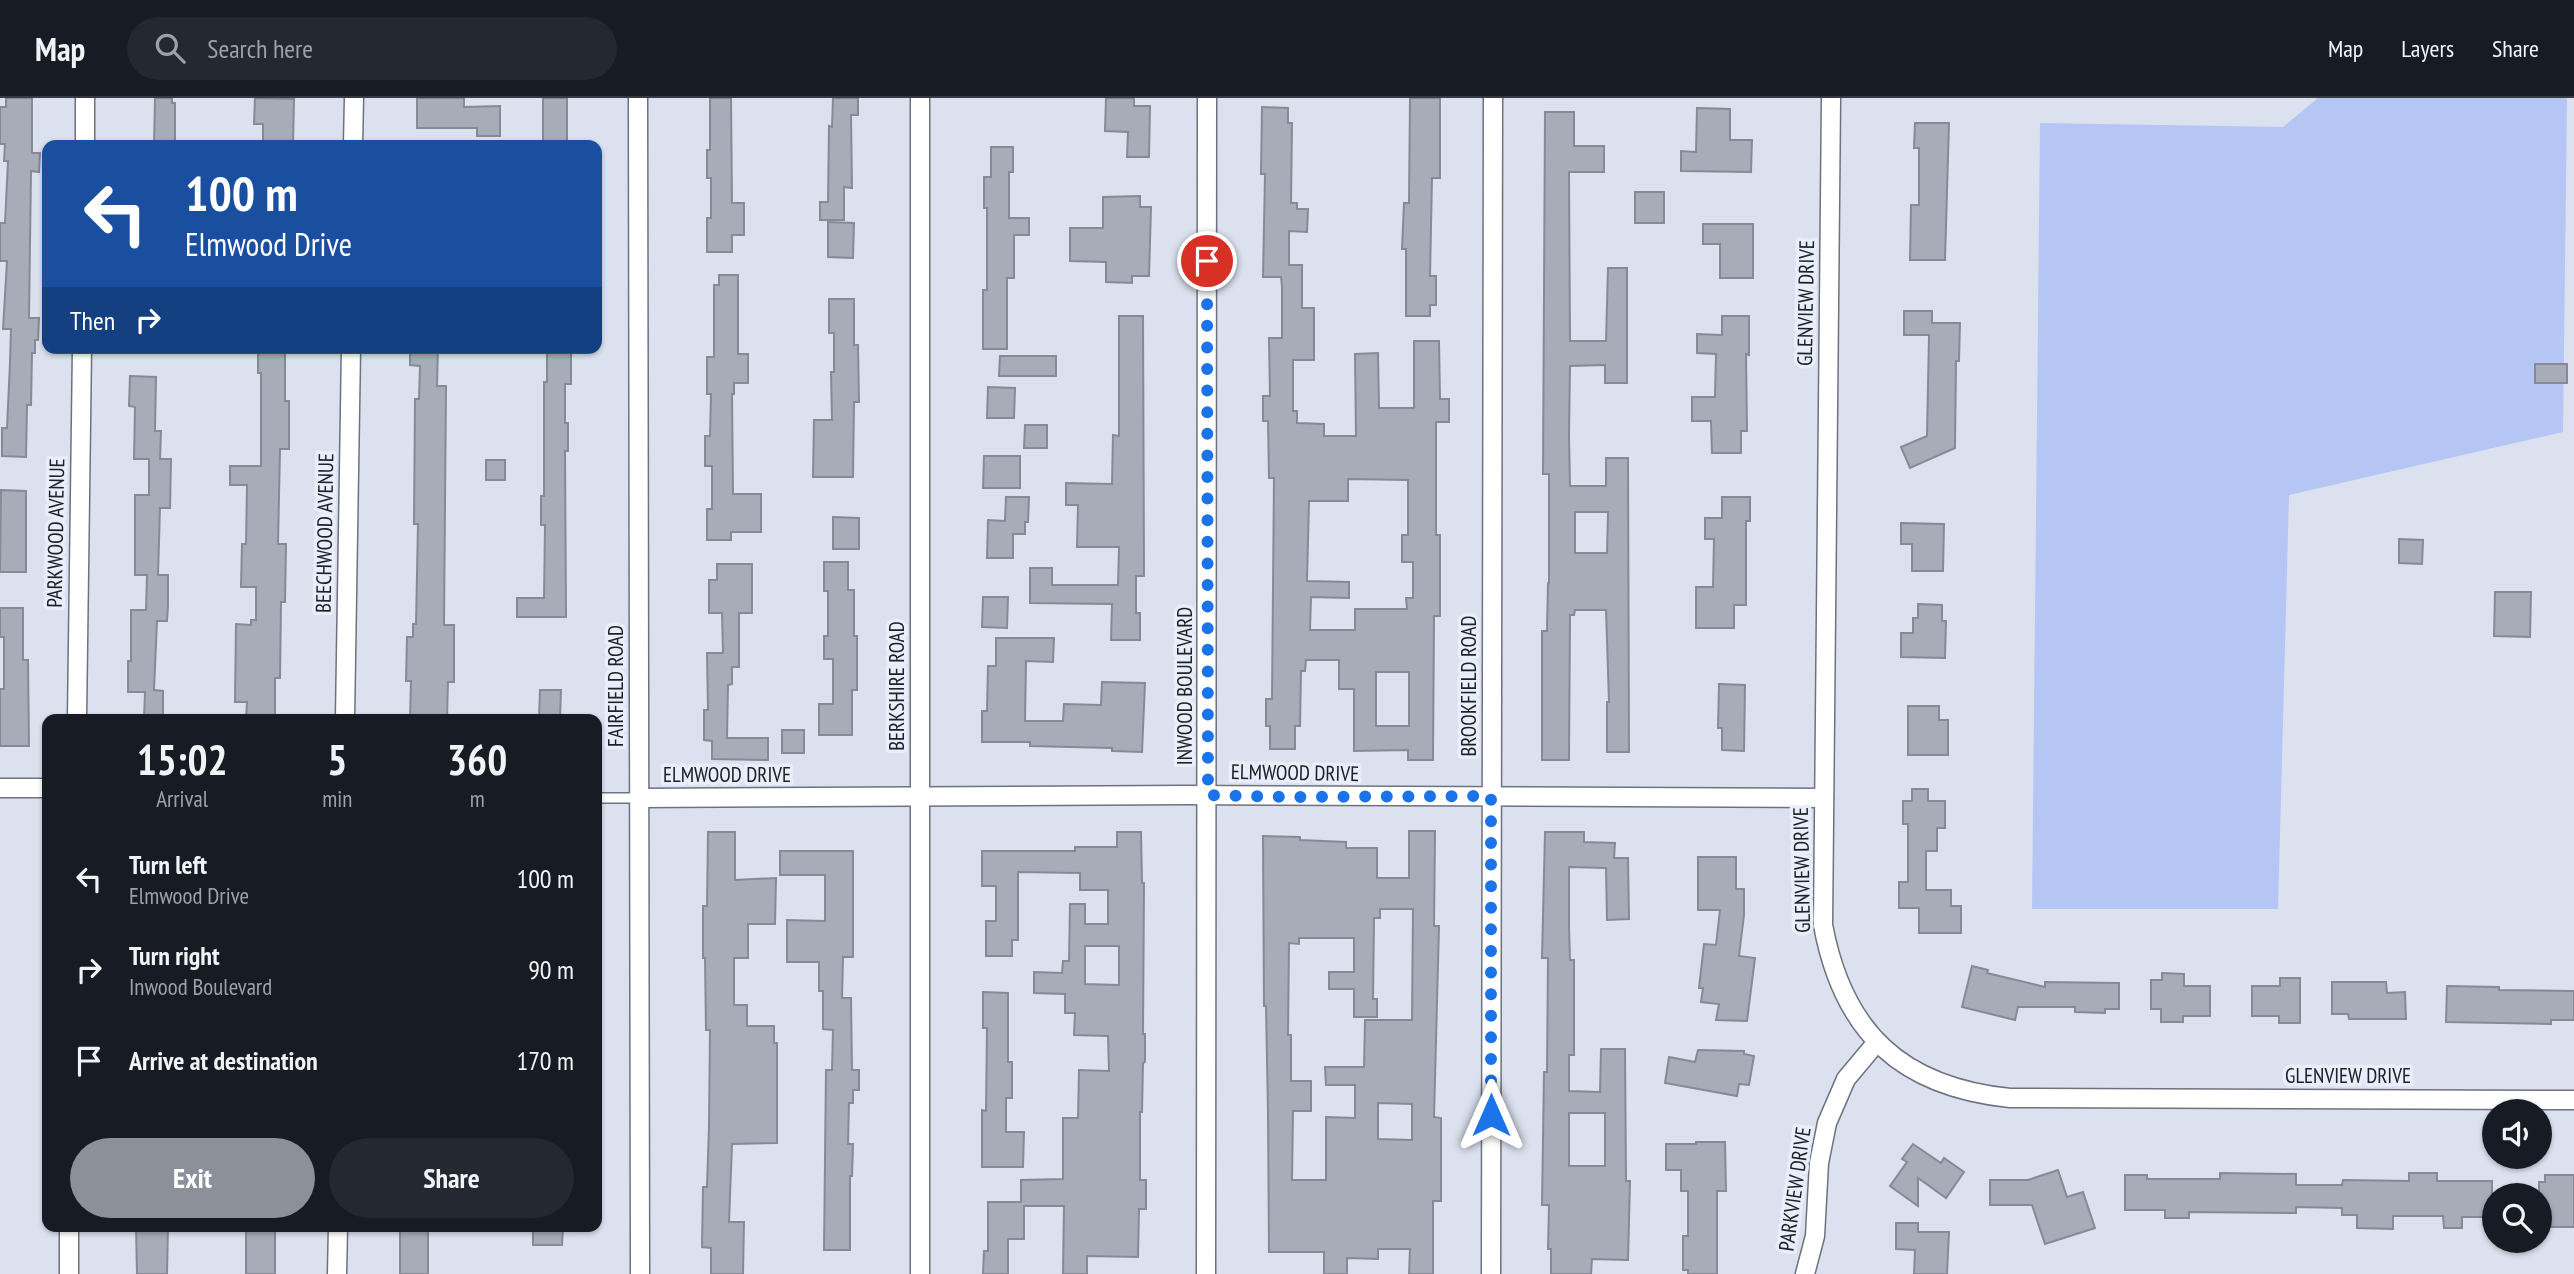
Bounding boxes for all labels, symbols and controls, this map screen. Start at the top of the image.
search box [127,17,617,80]
text: Map [35,27,85,70]
icon: search [151,29,189,67]
text: Search here [207,32,313,65]
text: Map [2328,33,2363,64]
text: Layers [2401,33,2454,64]
text: Share [2492,33,2539,64]
text: 100 m [185,161,298,225]
icon: left [70,168,161,259]
text: Elmwood Drive [185,223,352,265]
pin [1177,231,1237,291]
street label: GLENVIEW DRIVE [1791,240,1820,366]
icon: arrive [1188,242,1226,280]
icon: right [129,301,167,339]
text: Then [70,304,115,337]
street label: BEECHWOOD AVENUE [310,453,339,613]
street label: PARKWOOD AVENUE [41,458,70,608]
street label: INWOOD BOULEVARD [1171,607,1198,765]
street label: BROOKFIELD ROAD [1455,615,1482,757]
street label: BERKSHIRE ROAD [883,621,910,751]
street label: FAIRFIELD ROAD [602,625,629,747]
text: 15:02 [137,732,228,787]
text: 5 [327,732,347,787]
text: 360 [447,732,507,787]
street label: ELMWOOD DRIVE [1231,758,1359,787]
street label: ELMWOOD DRIVE [663,761,791,788]
text: Arrival [156,784,208,813]
text: min [322,784,352,813]
text: m [470,784,485,813]
street label: GLENVIEW DRIVE [1787,807,1816,933]
text: Turn left [129,848,207,881]
icon: left [70,860,108,898]
text: 100 m [516,862,574,895]
text: Elmwood Drive [129,881,249,910]
text: Turn right [129,939,220,972]
icon: right [70,951,108,989]
text: 90 m [528,953,574,986]
text: Inwood Boulevard [129,972,272,1001]
icon: arrive [70,1042,108,1080]
text: Arrive at destination [129,1044,318,1077]
text: 170 m [516,1044,574,1077]
street label: GLENVIEW DRIVE [2285,1062,2411,1089]
position arrow [1454,1078,1528,1152]
map controls [2482,1099,2552,1253]
button: sound [2482,1099,2552,1169]
street label: PARKVIEW DRIVE [1772,1125,1817,1253]
button: Exit [70,1138,315,1218]
button: Share [329,1138,574,1218]
button: search [2482,1183,2552,1253]

